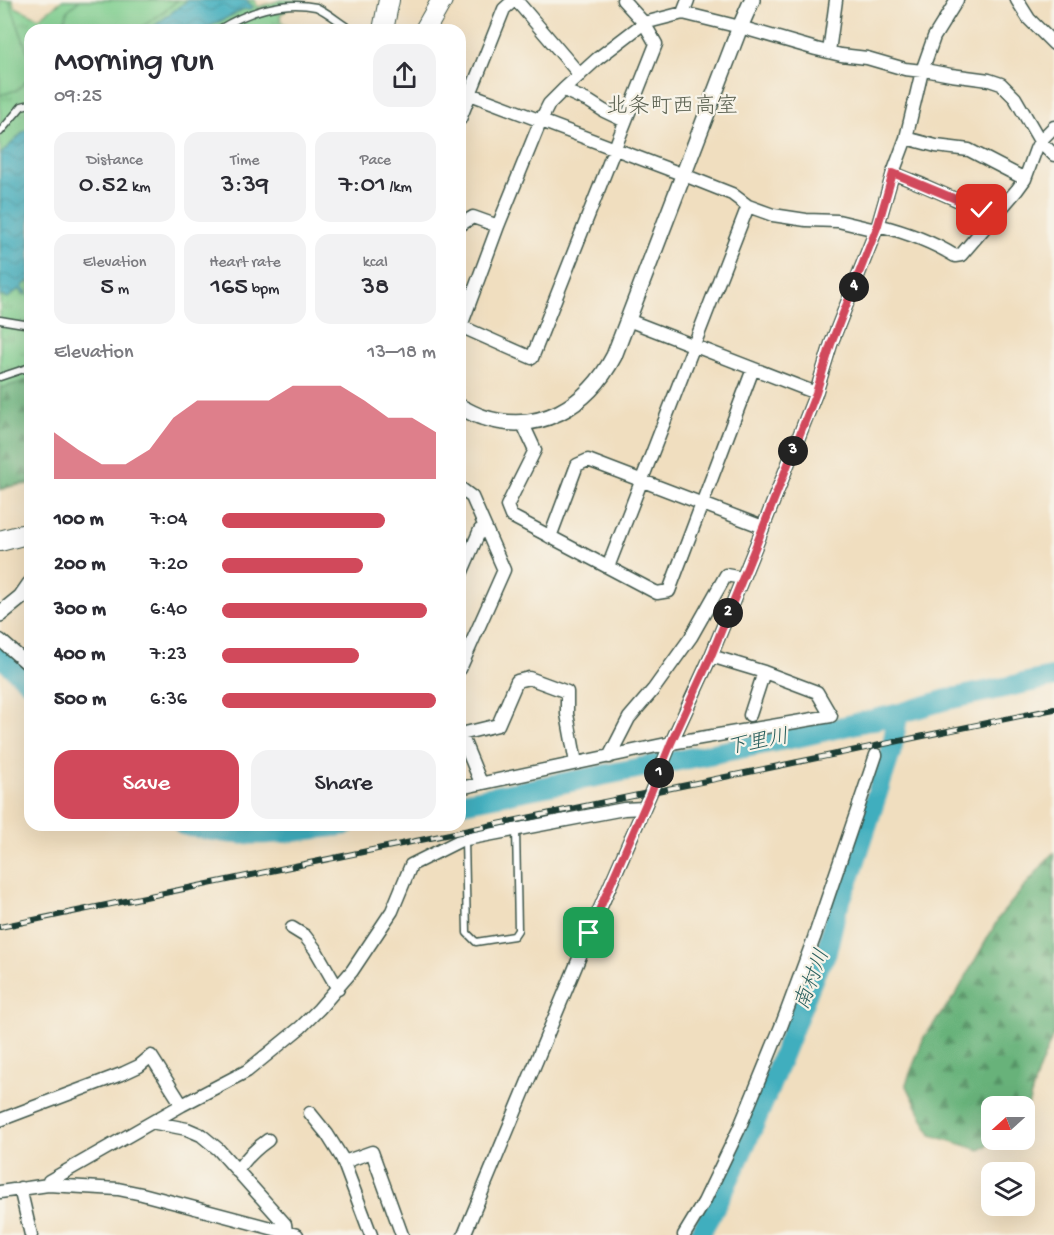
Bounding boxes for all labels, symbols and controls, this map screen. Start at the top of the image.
text: Morning run [54,44,214,82]
button: share [373,44,436,107]
text: 09:25 [54,86,102,109]
district label: 北条町西高室 [606,94,738,121]
text: Distance [86,152,143,171]
text: Time [230,152,260,171]
text: Pace [360,152,391,171]
text: 0.52 [79,171,128,202]
text: 3:39 [221,171,269,202]
text: 7:01 [339,171,386,202]
text: km [128,179,150,198]
text: /km [386,179,412,198]
pin [956,184,1007,235]
icon: check [965,193,998,226]
text: Elevation [83,254,146,273]
text: Heart rate [209,254,281,273]
text: kcal [363,254,388,273]
pin: 4 [839,272,869,302]
text: 5 [100,273,114,304]
text: 165 [211,273,248,304]
text: 38 [361,273,389,304]
text: 4 [850,277,858,296]
text: m [114,281,129,300]
text: bpm [248,281,279,300]
text: Elevation [54,342,134,365]
text: 13–18 m [367,342,436,365]
pin: 3 [778,436,808,466]
text: 3 [789,441,797,460]
text: 100 m [54,509,104,532]
text: 7:04 [150,509,188,532]
text: 200 m [54,554,105,577]
text: 7:20 [150,554,188,577]
pin: 2 [713,598,743,628]
text: 300 m [54,599,106,622]
text: 6:40 [150,599,187,622]
text: 2 [724,603,732,622]
text: 400 m [54,644,105,667]
text: 7:23 [150,644,187,667]
text: 500 m [54,689,106,712]
text: 6:36 [150,689,187,712]
water label: 下里川 [725,725,791,762]
button: Save [54,750,239,819]
button: Share [251,750,436,819]
pin: 1 [644,758,674,788]
text: 1 [656,763,662,782]
pin [563,907,614,958]
icon: arrive [572,916,605,949]
water label: 南村川 [789,945,837,1014]
north arrow [981,1096,1035,1150]
map controls [981,1096,1035,1216]
button: layers [981,1162,1035,1216]

